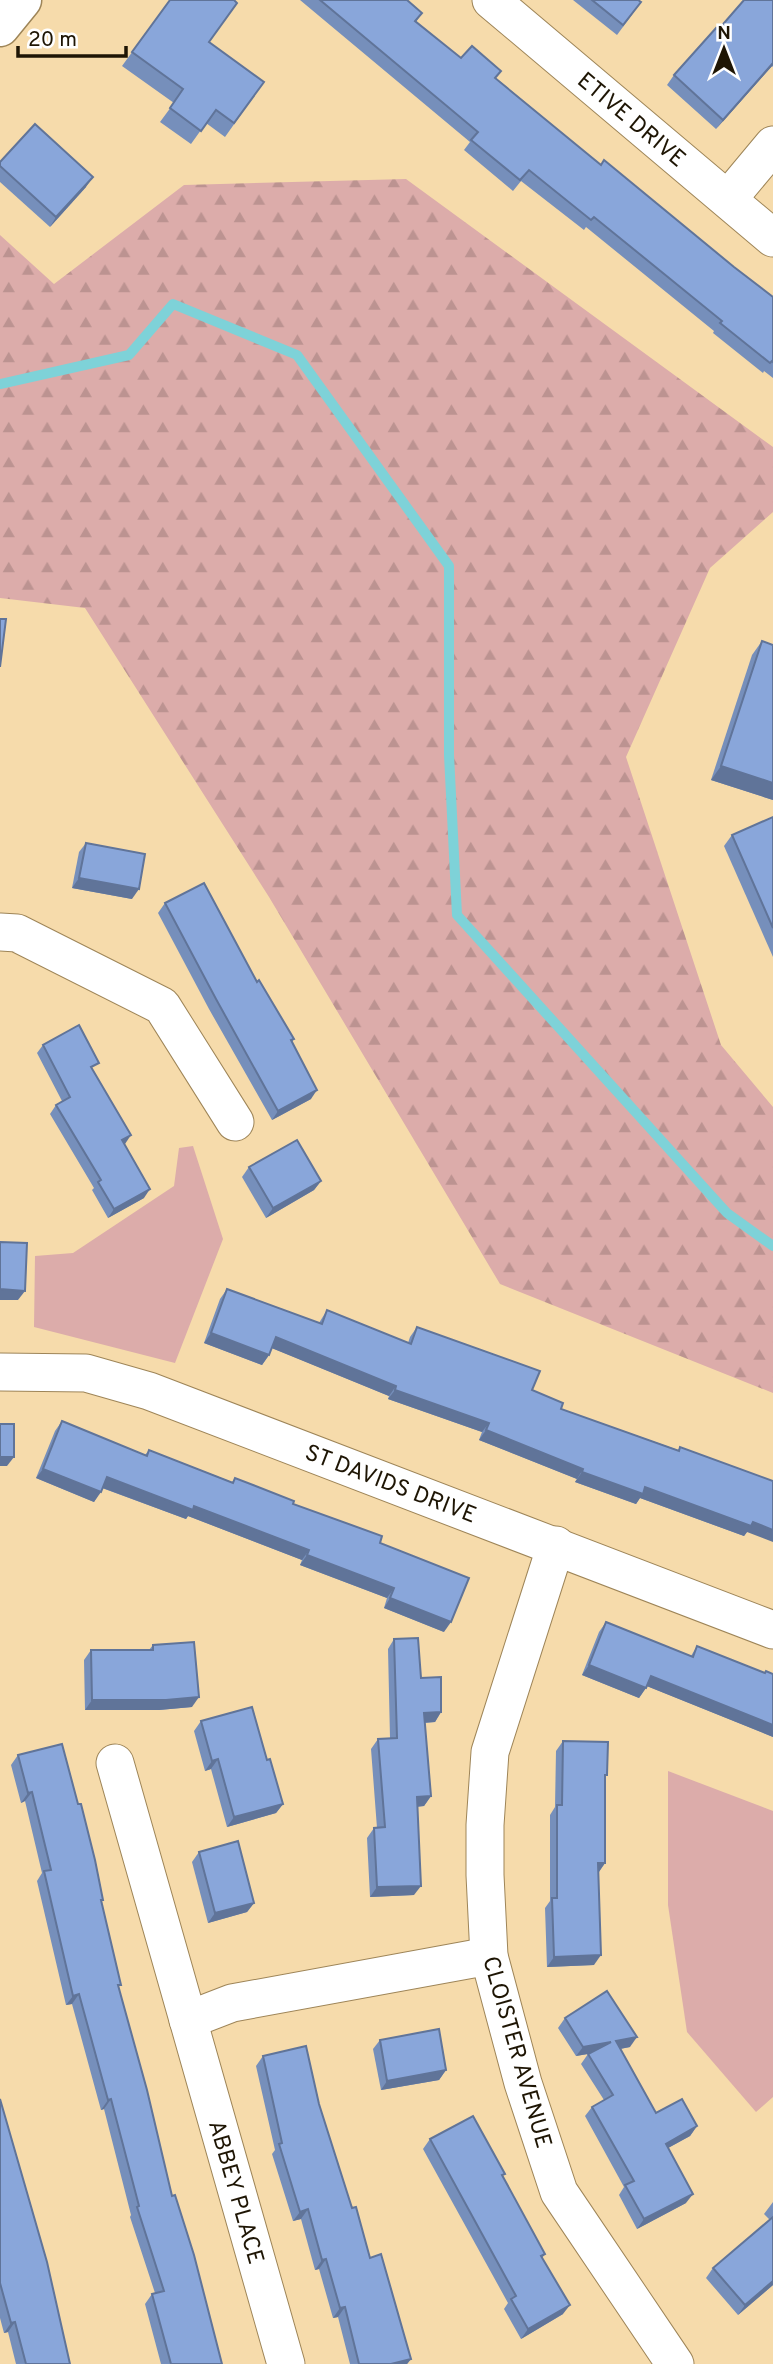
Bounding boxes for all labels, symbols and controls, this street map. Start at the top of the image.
scale bar [18,14,126,58]
north arrow [689,14,759,84]
text: N [717,22,731,46]
text: 20 m [28,27,77,54]
street label: ETIVE DRIVE [570,67,691,175]
street label: ST DAVIDS DRIVE [300,1439,480,1531]
street label: CLOISTER AVENUE [474,1953,557,2152]
street label: ABBEY PLACE [200,2117,269,2268]

